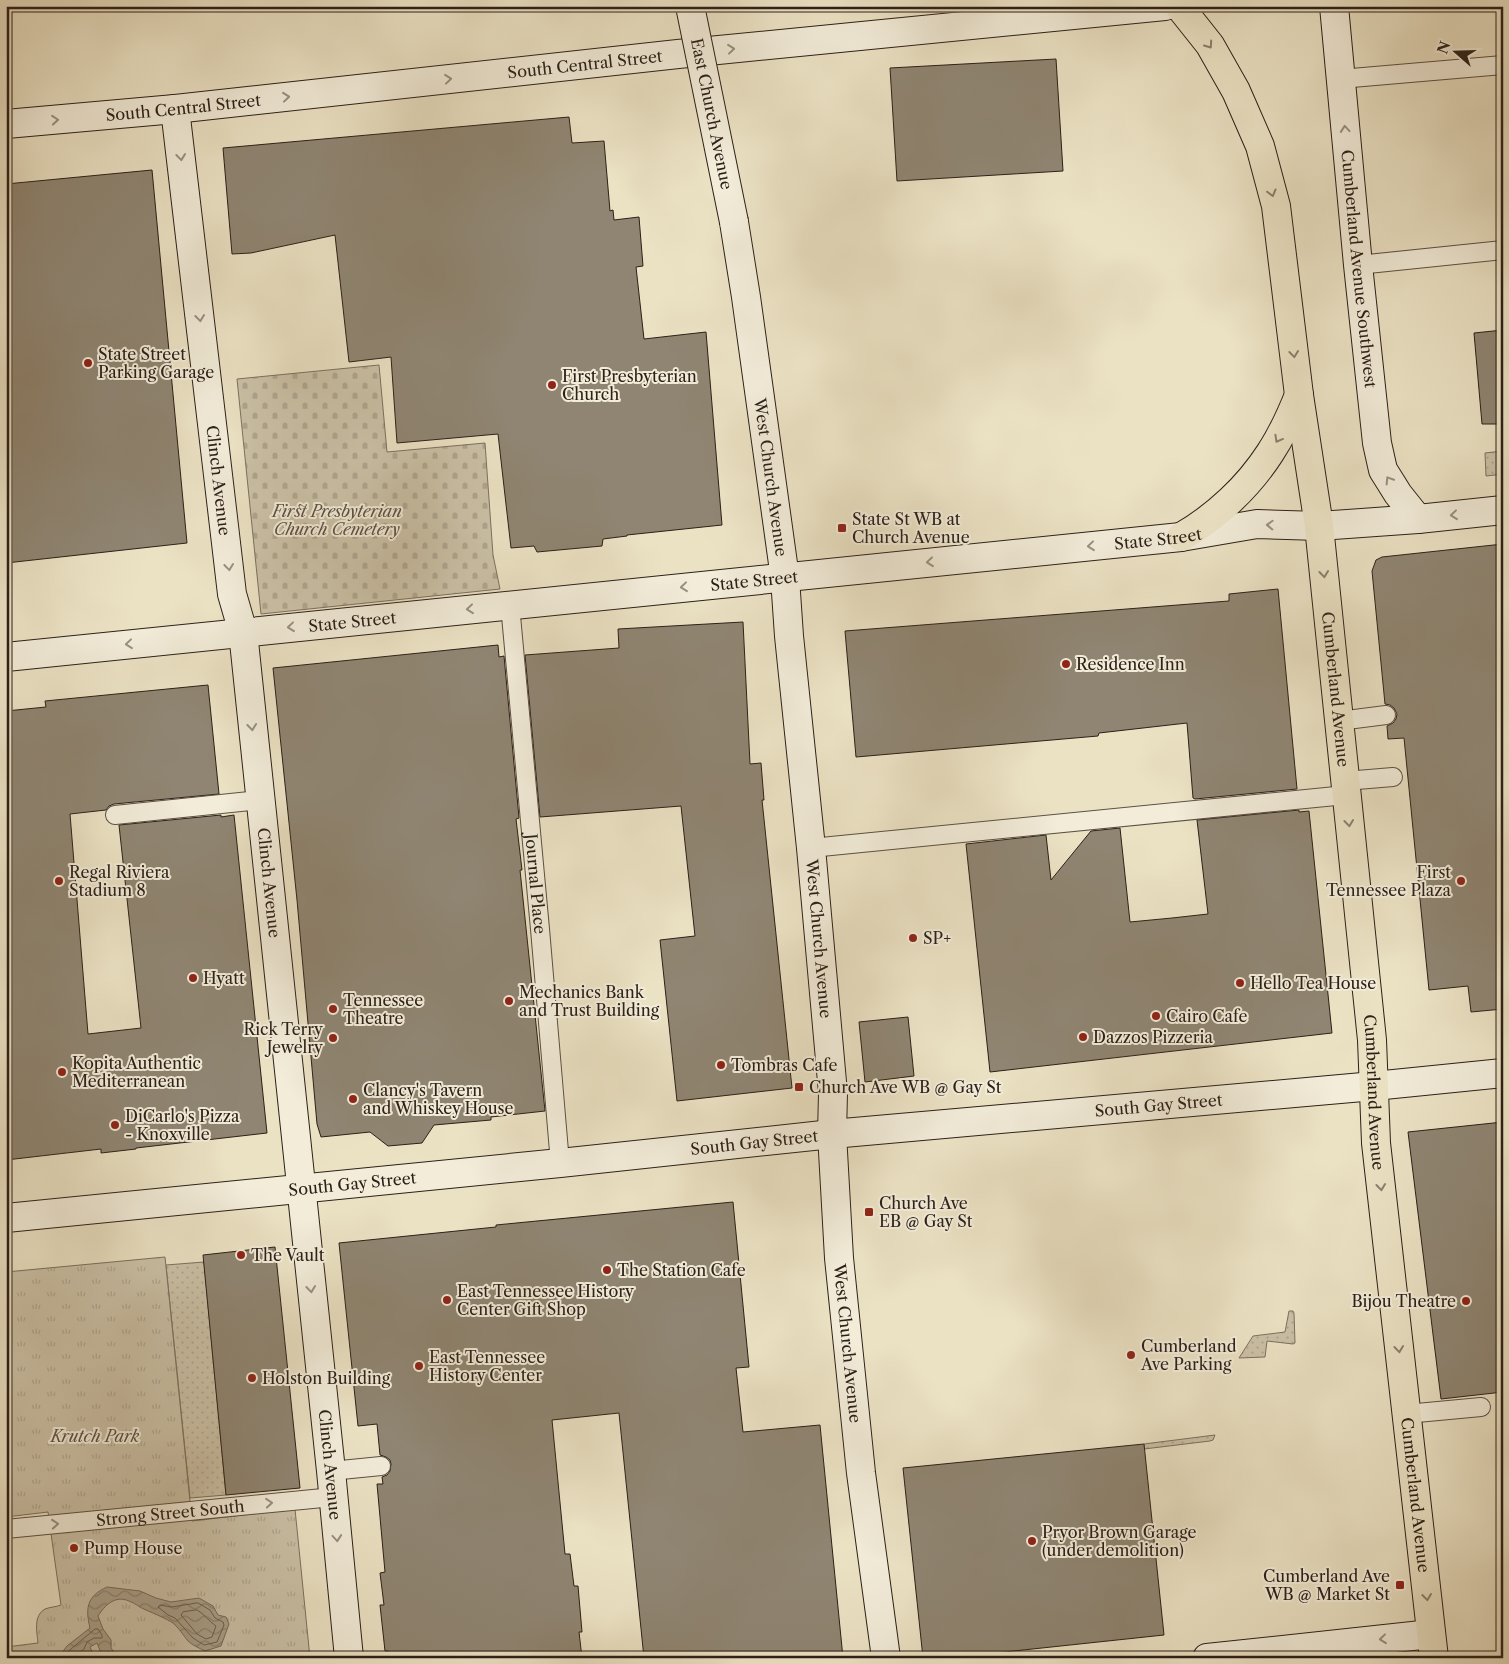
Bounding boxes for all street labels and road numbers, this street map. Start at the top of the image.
street label: East Church Avenue [687,36,737,191]
street label: South Central Street [506,46,664,83]
street label: South Central Street [105,90,262,125]
street label: Cumberland Avenue Southwest [1337,149,1381,389]
street label: West Church Avenue [750,396,792,558]
street label: Clinch Avenue [202,424,235,537]
street label: State Street [1113,524,1204,554]
street label: State Street [709,566,799,595]
street label: State Street [307,607,397,636]
street label: Cumberland Avenue [1318,611,1354,768]
street label: Clinch Avenue [254,826,285,939]
street label: Journal Place [521,830,550,935]
street label: West Church Avenue [802,857,836,1019]
street label: Cumberland Avenue [1359,1013,1389,1171]
street label: South Gay Street [1094,1089,1224,1121]
street label: South Gay Street [689,1126,819,1159]
street label: South Gay Street [288,1167,417,1200]
street label: West Church Avenue [830,1262,866,1424]
street label: Clinch Avenue [315,1408,346,1521]
street label: Cumberland Avenue [1397,1416,1434,1574]
street label: Strong Street South [95,1496,245,1530]

